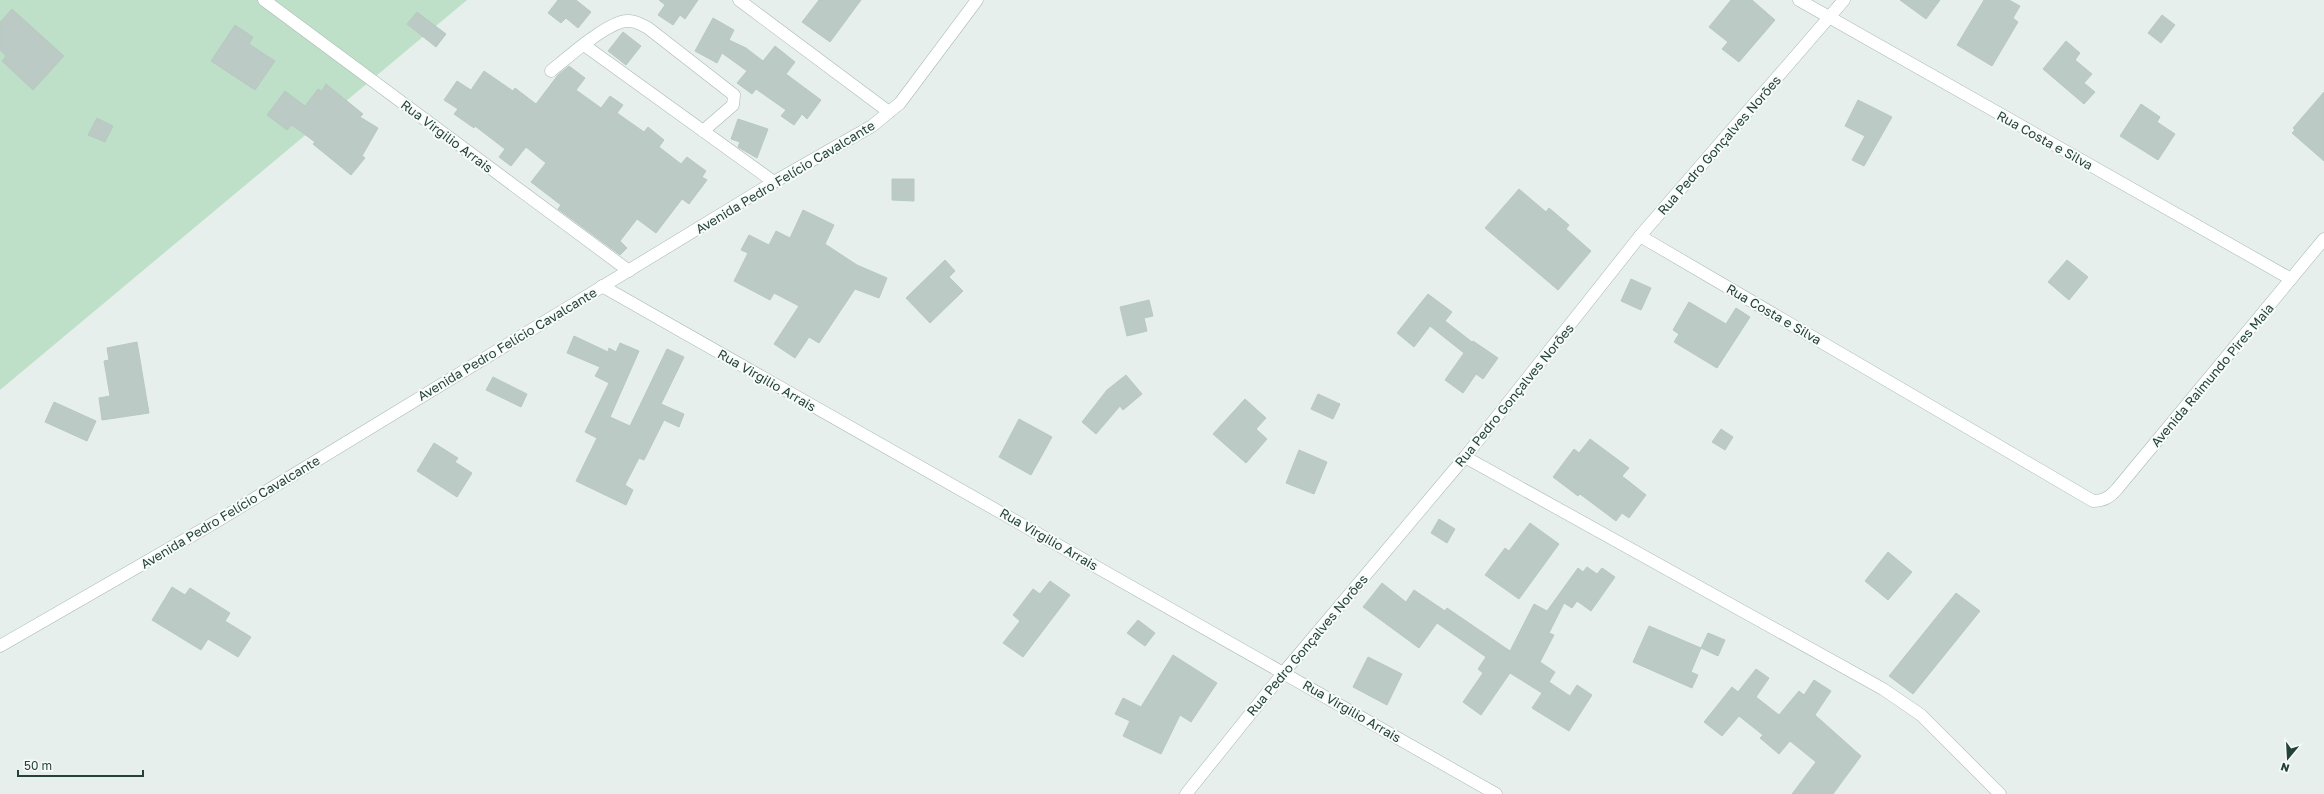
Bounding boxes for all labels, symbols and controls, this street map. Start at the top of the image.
street label: Rua Pedro Gonçalves Norões [1654,72,1784,218]
street label: Rua Virgilio Arrais [398,96,496,176]
street label: Rua Costa e Silva [1994,107,2096,173]
street label: Avenida Pedro Felício Cavalcante [693,117,877,237]
street label: Rua Costa e Silva [1724,280,1824,348]
street label: Avenida Pedro Felício Cavalcante [415,284,599,404]
street label: Avenida Raimundo Pires Maia [2147,300,2277,450]
street label: Rua Pedro Gonçalves Norões [1451,320,1577,470]
street label: Rua Virgilio Arrais [715,345,819,415]
street label: Avenida Pedro Felício Cavalcante [138,452,322,572]
street label: Rua Virgilio Arrais [997,504,1101,574]
street label: Rua Pedro Gonçalves Norões [1243,571,1371,719]
street label: Rua Virgilio Arrais [1300,676,1404,746]
north arrow [2268,738,2308,778]
scale bar [18,752,143,778]
text: 50 m [24,758,52,773]
text: N [2279,761,2291,775]

